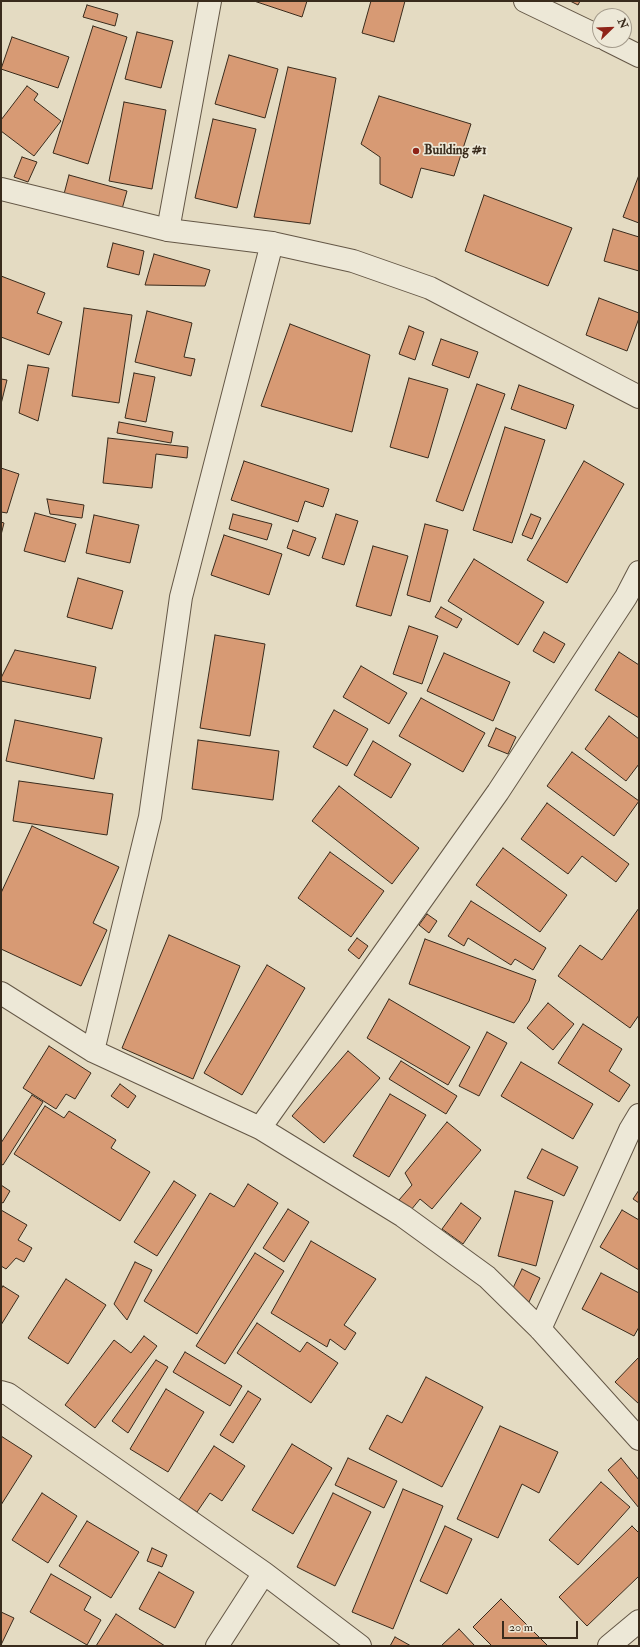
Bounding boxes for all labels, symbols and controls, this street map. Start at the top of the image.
north arrow [592,8,632,48]
text: N [615,16,630,31]
place label: Building #1 [424,143,487,159]
marker: Building #1 [411,146,421,156]
scale bar [504,1613,580,1639]
text: 20 m [509,1620,533,1635]

